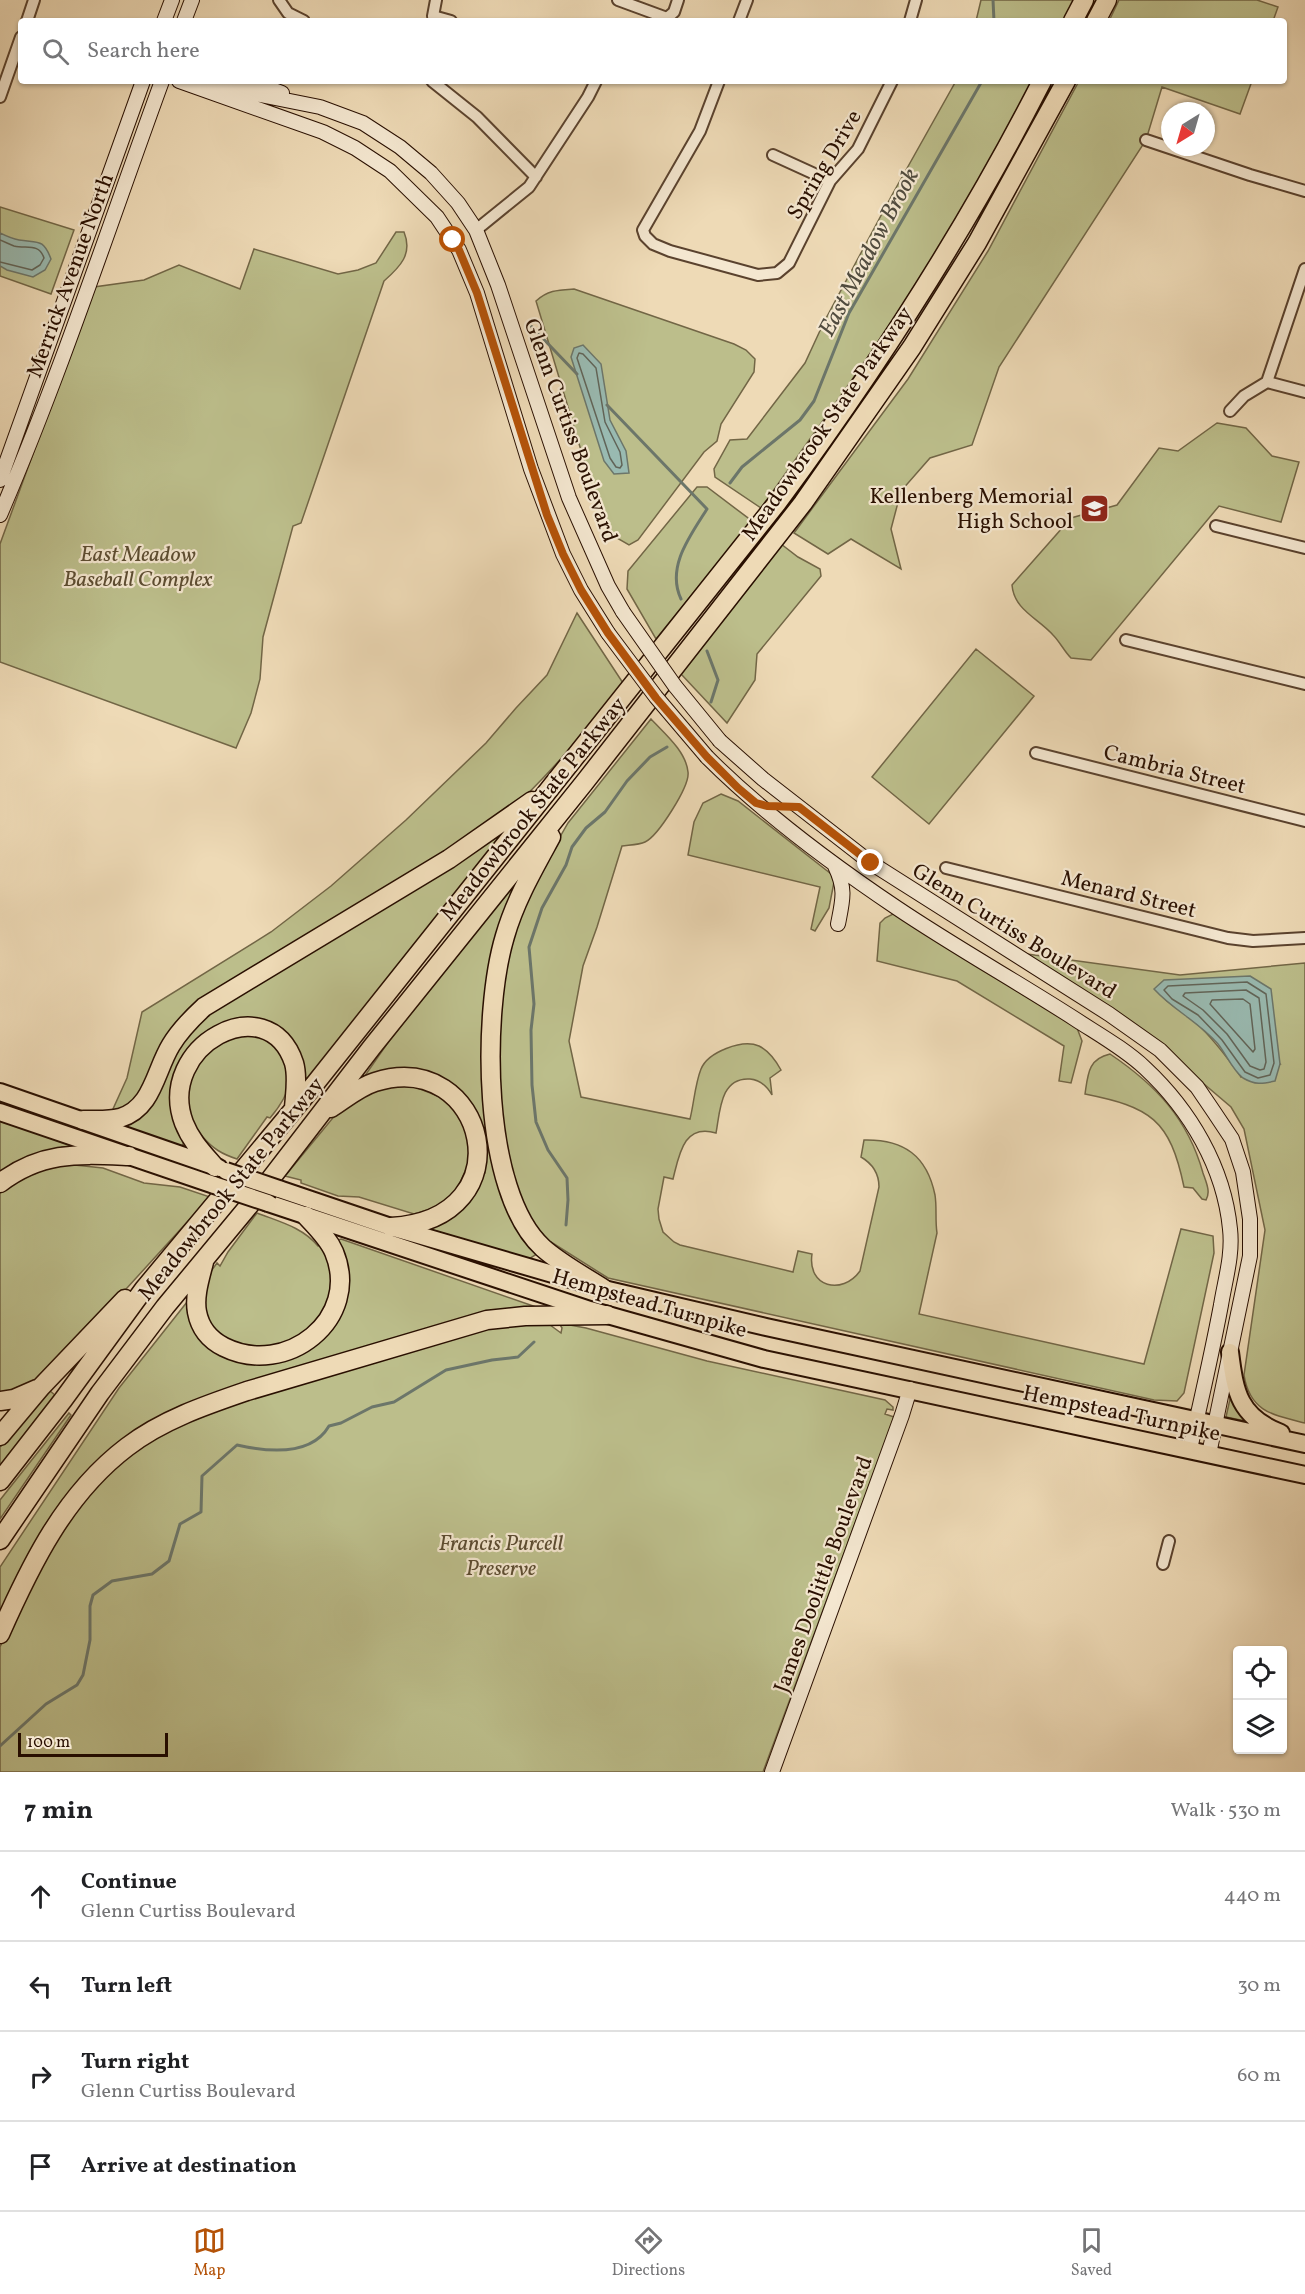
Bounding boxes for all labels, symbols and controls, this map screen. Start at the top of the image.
search box [18,18,1287,84]
icon: search [39,35,72,68]
text: Search here [87,36,200,67]
north arrow [1161,102,1215,156]
street label: Spring Drive [780,105,870,226]
water label: East Meadow Brook [811,163,929,343]
street label: Merrick Avenue North [20,169,123,382]
route start [439,226,465,252]
street label: Meadowbrook State Parkway [735,301,921,548]
street label: Glenn Curtiss Boulevard [515,315,625,547]
place label: Kellenberg Memorial High School [869,482,1073,538]
school or university icon: Kellenberg Memorial High School [1078,492,1110,524]
park label: East Meadow Baseball Complex [63,540,213,596]
street label: Meadowbrook State Parkway [434,691,634,928]
street label: Cambria Street [1100,738,1249,803]
route end [857,849,883,875]
street label: Glenn Curtiss Boulevard [905,856,1122,1008]
street label: Menard Street [1058,864,1199,927]
street label: Meadowbrook State Parkway [132,1071,332,1308]
street label: Hempstead Turnpike [548,1262,750,1347]
street label: Hempstead Turnpike [1020,1378,1223,1451]
street label: James Doolittle Boulevard [767,1452,882,1698]
park label: Francis Purcell Preserve [439,1529,564,1585]
map controls [1233,1646,1287,1754]
button: locate [1233,1646,1287,1700]
button: layers [1233,1700,1287,1754]
scale bar [18,1730,168,1758]
text: 100 m [27,1732,70,1754]
text: 7 min [24,1793,93,1829]
text: Walk · 530 m [1170,1797,1281,1825]
text: Continue [81,1867,177,1898]
icon: ahead [24,1880,57,1913]
text: 440 m [1224,1882,1281,1910]
text: Glenn Curtiss Boulevard [81,1898,296,1926]
icon: left [24,1970,57,2003]
text: Turn left [81,1971,172,2002]
text: 30 m [1237,1972,1281,2000]
text: Turn right [81,2047,189,2078]
icon: right [24,2060,57,2093]
text: 60 m [1237,2062,1281,2090]
text: Glenn Curtiss Boulevard [81,2078,296,2106]
icon: arrive [24,2150,57,2183]
text: Arrive at destination [81,2151,297,2182]
tab: Map [193,2224,226,2282]
tab: Directions [612,2224,685,2282]
tab: Saved [1071,2224,1112,2282]

